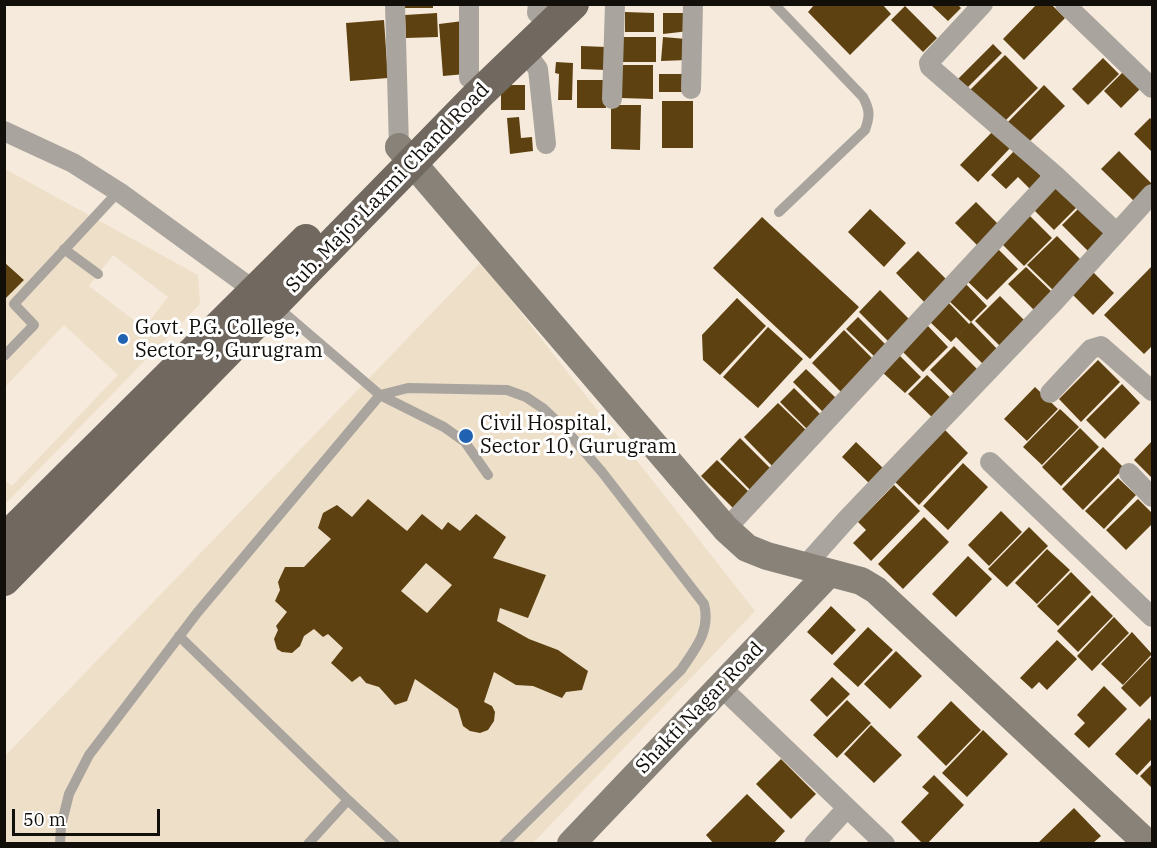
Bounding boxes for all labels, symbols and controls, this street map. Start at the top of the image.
street label: Sub. Major Laxmi Chand Road [281,78,495,298]
place label: Govt. P.G. College, Sector-9, Gurugram [135,316,323,363]
marker: Govt. P.G. College, Sector-9, Gurugram [116,332,130,346]
place label: Civil Hospital, Sector 10, Gurugram [480,412,677,459]
marker: Civil Hospital, Sector 10, Gurugram [457,427,475,445]
street label: Shakti Nagar Road [631,637,769,779]
scale bar [15,797,164,835]
text: 50 m [23,808,66,831]

